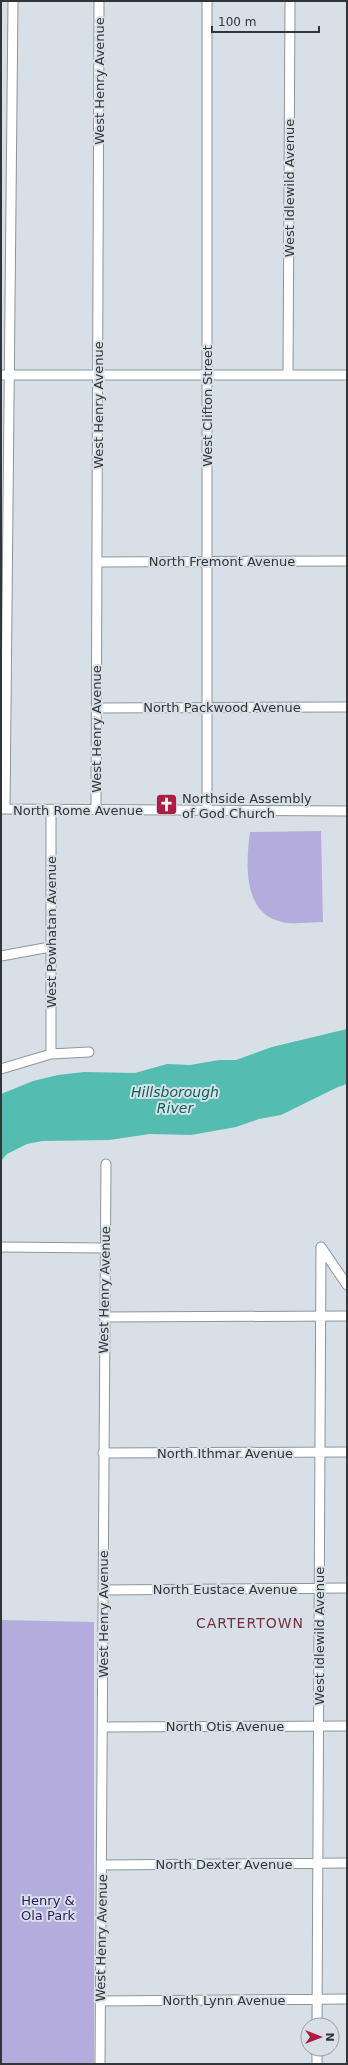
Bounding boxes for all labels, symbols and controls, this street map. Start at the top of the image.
scale bar [212,8,319,34]
text: 100 m [218,15,256,29]
street label: West Henry Avenue [92,17,107,145]
street label: West Idlewild Avenue [282,119,297,257]
street label: West Henry Avenue [91,341,106,469]
street label: West Clifton Street [200,345,215,467]
street label: North Fremont Avenue [149,554,295,569]
street label: West Henry Avenue [89,665,104,793]
street label: North Packwood Avenue [143,700,301,715]
place label: Northside Assembly of God Church [182,791,312,821]
church icon: Northside Assembly of God Church [154,792,180,818]
street label: North Rome Avenue [13,803,143,818]
street label: West Powhatan Avenue [44,856,59,1008]
water label: Hillsborough River [131,1084,219,1116]
street label: West Henry Avenue [96,1226,113,1354]
street label: North Ithmar Avenue [157,1446,293,1461]
street label: West Henry Avenue [96,1550,111,1678]
street label: West Idlewild Avenue [312,1567,327,1705]
street label: North Eustace Avenue [153,1582,297,1597]
district label: CARTERTOWN [196,1615,304,1631]
street label: North Otis Avenue [166,1719,284,1734]
street label: North Dexter Avenue [156,1857,292,1872]
street label: West Henry Avenue [93,1874,110,2002]
park label: Henry & Ola Park [21,1893,75,1923]
street label: North Lynn Avenue [162,1993,286,2008]
north arrow [300,2017,340,2057]
text: N [323,2032,336,2042]

